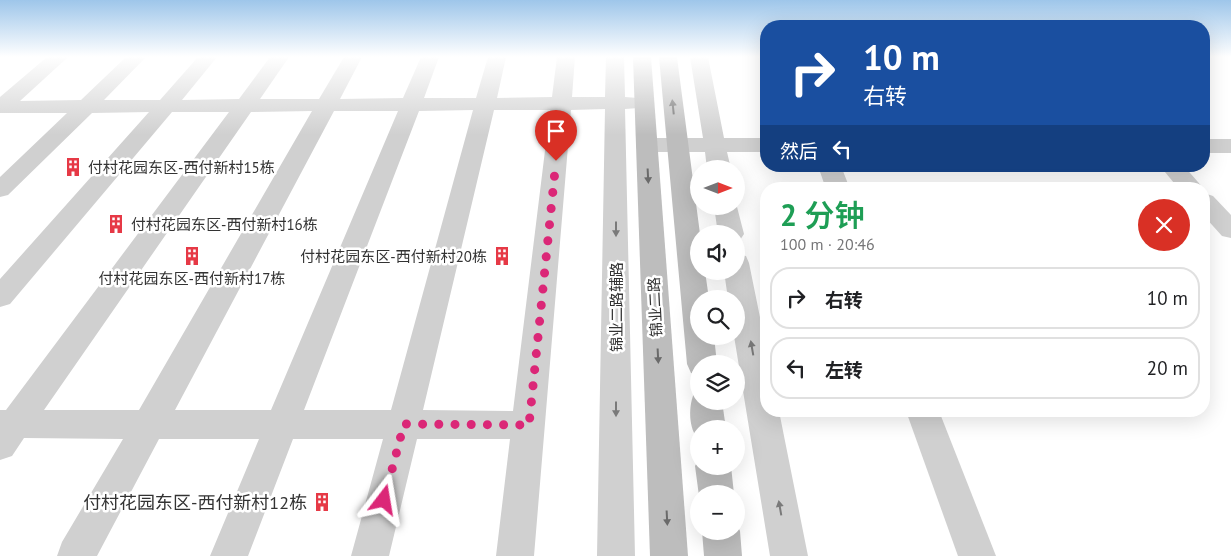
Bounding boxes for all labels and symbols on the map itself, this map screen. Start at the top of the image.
one-way arrow [669,98,677,114]
pin [535,110,577,161]
building icon: 付村花园东区-西付新村15栋 [62,156,84,178]
place label: 付村花园东区-西付新村15栋 [88,158,275,177]
north arrow [690,160,745,215]
one-way arrow [645,168,653,184]
building icon: 付村花园东区-西付新村16栋 [105,213,127,235]
place label: 付村花园东区-西付新村16栋 [131,215,318,234]
one-way arrow [612,221,620,237]
building icon: 付村花园东区-西付新村17栋 [181,245,203,267]
building icon: 付村花园东区-西付新村20栋 [491,245,513,267]
place label: 付村花园东区-西付新村20栋 [300,247,487,266]
street label: 锦业二路辅路 [607,262,626,352]
place label: 付村花园东区-西付新村17栋 [99,269,285,288]
street label: 锦业二路 [644,277,666,337]
one-way arrow [747,340,755,356]
one-way arrow [654,348,662,364]
one-way arrow [612,401,620,417]
position arrow [357,473,409,525]
place label: 付村花园东区-西付新村12栋 [83,491,307,514]
building icon: 付村花园东区-西付新村12栋 [311,491,333,513]
one-way arrow [776,500,784,516]
one-way arrow [663,510,671,526]

